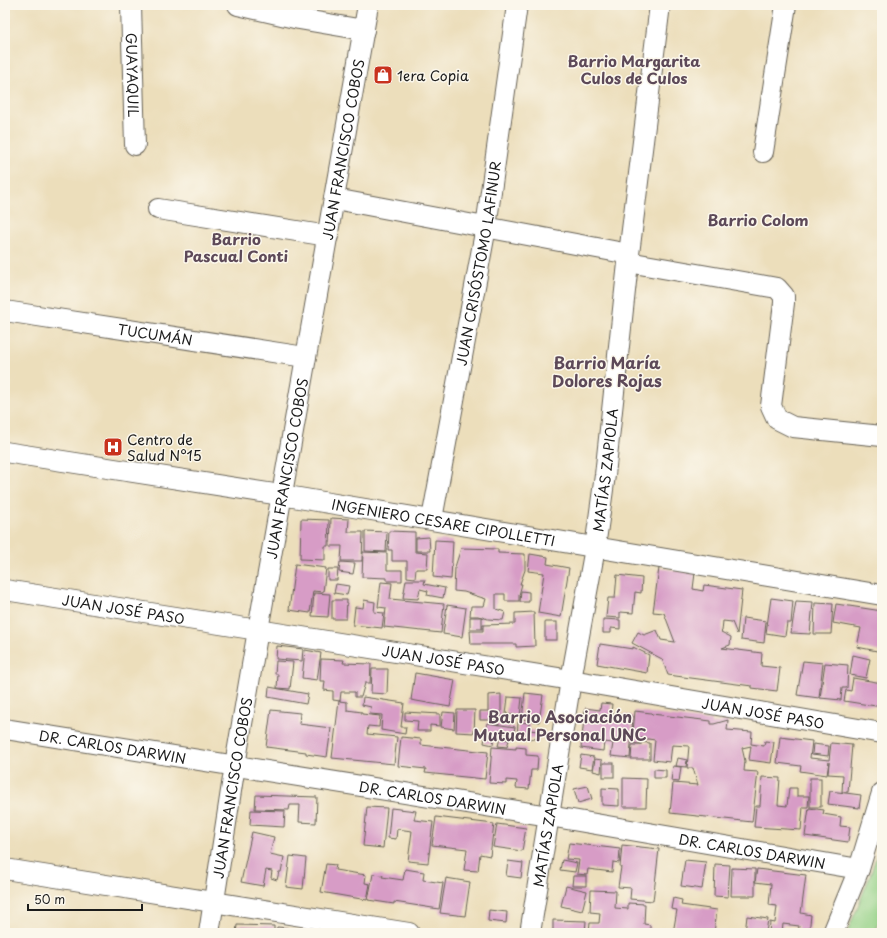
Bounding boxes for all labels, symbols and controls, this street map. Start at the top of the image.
street label: GUAYAQUIL [121,32,145,117]
district label: Barrio Margarita Culos de Culos [568,49,700,89]
street label: JUAN FRANCISCO COBOS [316,57,369,241]
shop icon: 1era Copia [372,64,394,86]
place label: 1era Copia [397,65,469,86]
street label: JUAN CRISÓSTOMO LAFINUR [450,159,506,367]
district label: Barrio Colom [707,208,809,231]
district label: Barrio Pascual Conti [184,227,289,267]
street label: TUCUMÁN [116,318,194,350]
district label: Barrio María Dolores Rojas [552,350,662,392]
street label: JUAN FRANCISCO COBOS [260,376,313,561]
street label: MATÍAS ZAPIOLA [587,407,623,533]
place label: Centro de Salud N°15 [127,429,202,466]
hospital icon: Centro de Salud N°15 [102,436,124,458]
street label: INGENIERO CESARE CIPOLLETTI [330,493,557,551]
street label: JUAN JOSÉ PASO [61,589,186,629]
street label: JUAN JOSÉ PASO [381,639,506,680]
street label: JUAN JOSÉ PASO [700,692,826,734]
street label: JUAN FRANCISCO COBOS [207,695,257,880]
district label: Barrio Asociación Mutual Personal UNC [473,704,647,746]
street label: DR. CARLOS DARWIN [38,724,188,768]
street label: MATÍAS ZAPIOLA [527,762,568,888]
street label: DR. CARLOS DARWIN [358,775,508,819]
street label: DR. CARLOS DARWIN [677,828,827,874]
scale bar [28,886,142,912]
text: 50 m [34,890,65,908]

